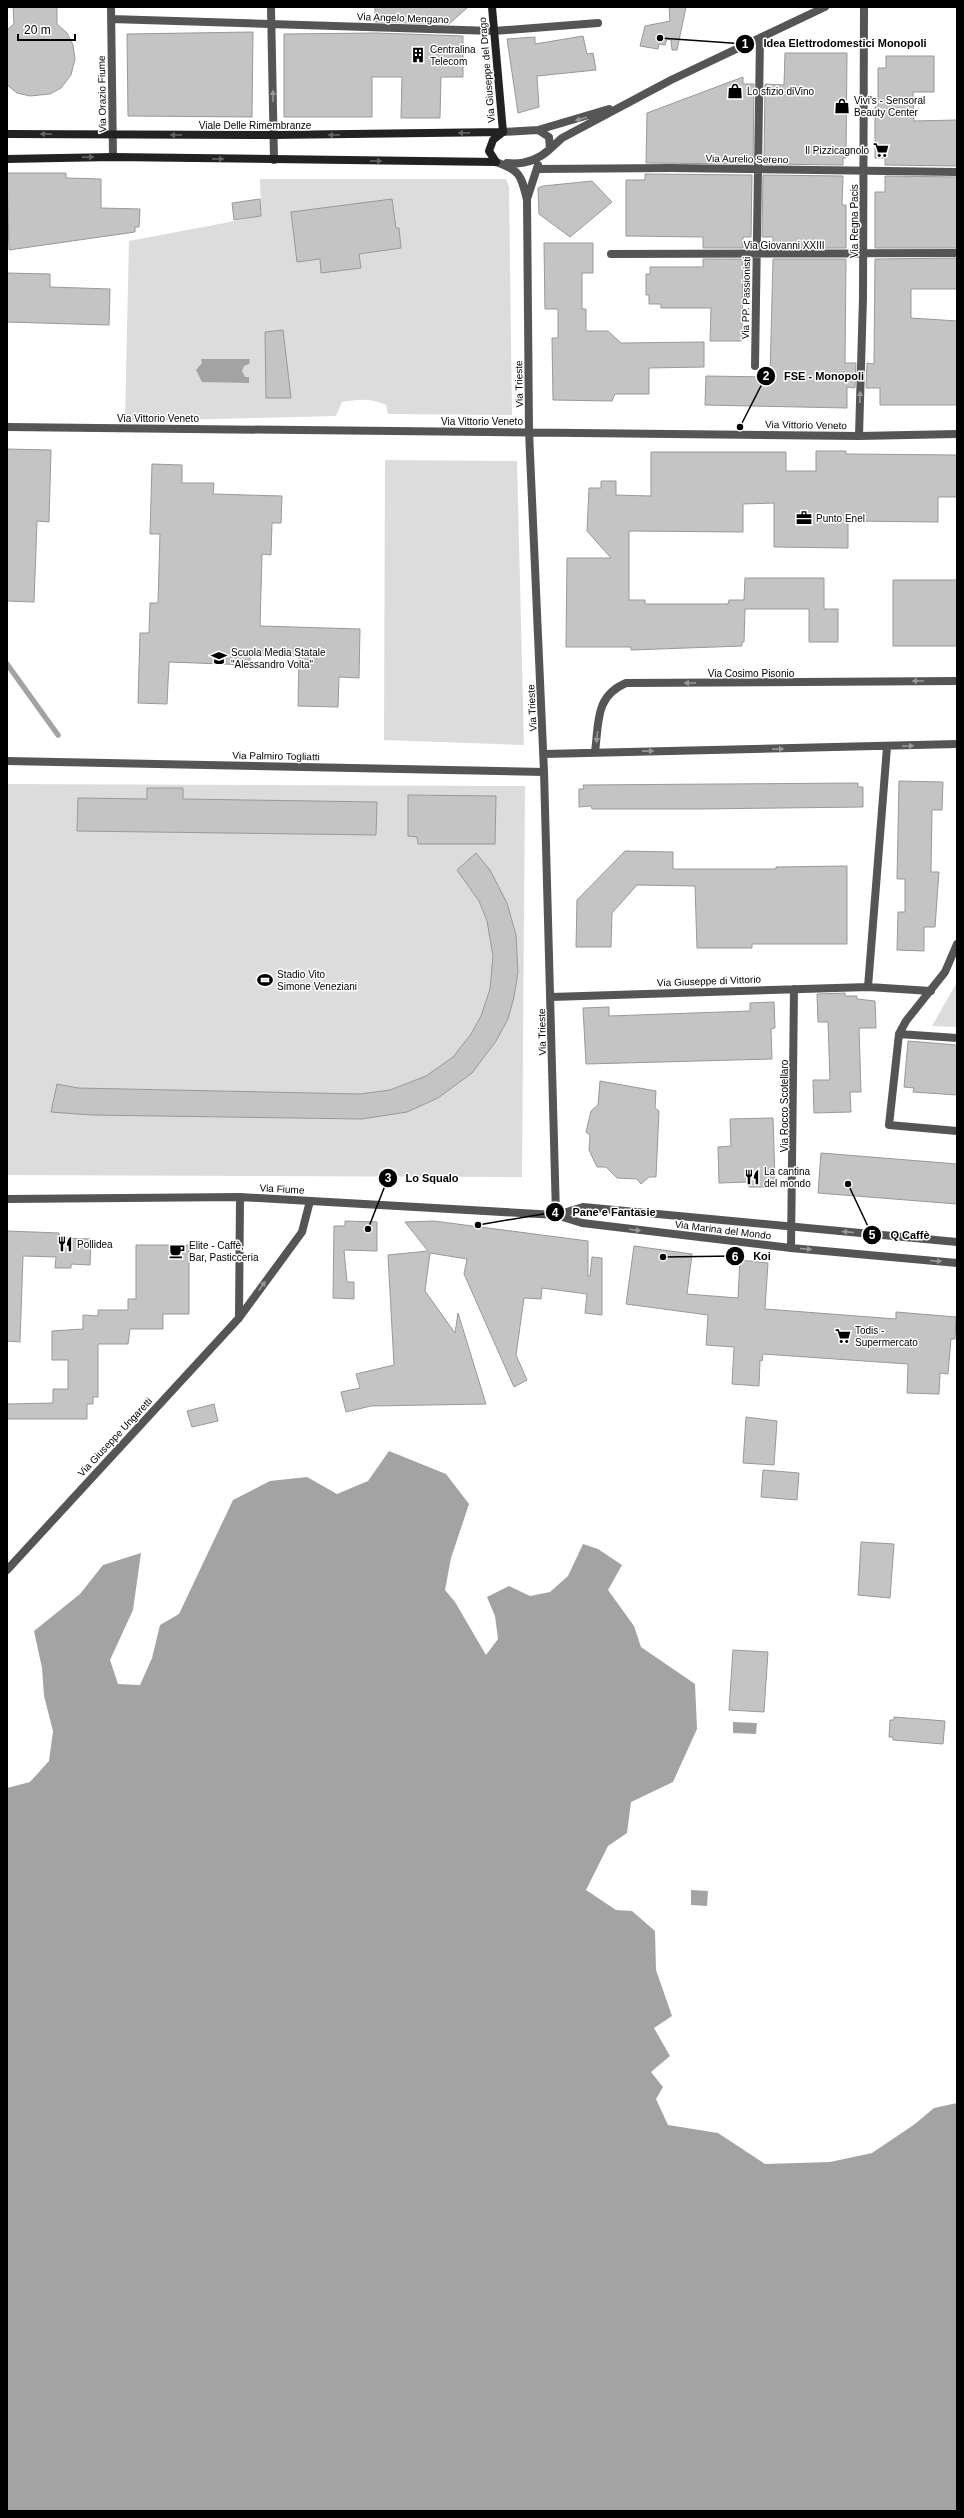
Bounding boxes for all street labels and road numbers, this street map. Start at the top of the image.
street label: Via Angelo Mengano [357,11,450,25]
street label: Via Giuseppe del Drago [477,16,497,123]
street label: Via Orazio Fiume [96,55,108,133]
street label: Viale Delle Rimembranze [199,120,312,131]
street label: Via Aurelio Sereno [706,153,789,165]
street label: Via Regna Pacis [849,184,860,258]
street label: Via Giovanni XXIII [744,240,824,251]
street label: Via PP. Passionisti [740,257,752,339]
street label: Via Trieste [513,360,525,408]
street label: Via Vittorio Veneto [117,413,199,424]
street label: Via Vittorio Veneto [441,416,523,427]
street label: Via Vittorio Veneto [765,419,847,431]
street label: Via Cosimo Pisonio [708,668,795,679]
street label: Via Trieste [525,684,539,732]
street label: Via Palmiro Togliatti [232,750,320,762]
street label: Via Giuseppe di Vittorio [657,974,762,988]
street label: Via Trieste [536,1008,548,1056]
street label: Via Rocco Scotellaro [779,1059,790,1152]
street label: Via Fiume [259,1182,305,1196]
street label: Via Marina del Mondo [674,1219,772,1241]
street label: Via Giuseppe Ungaretti [76,1396,154,1478]

